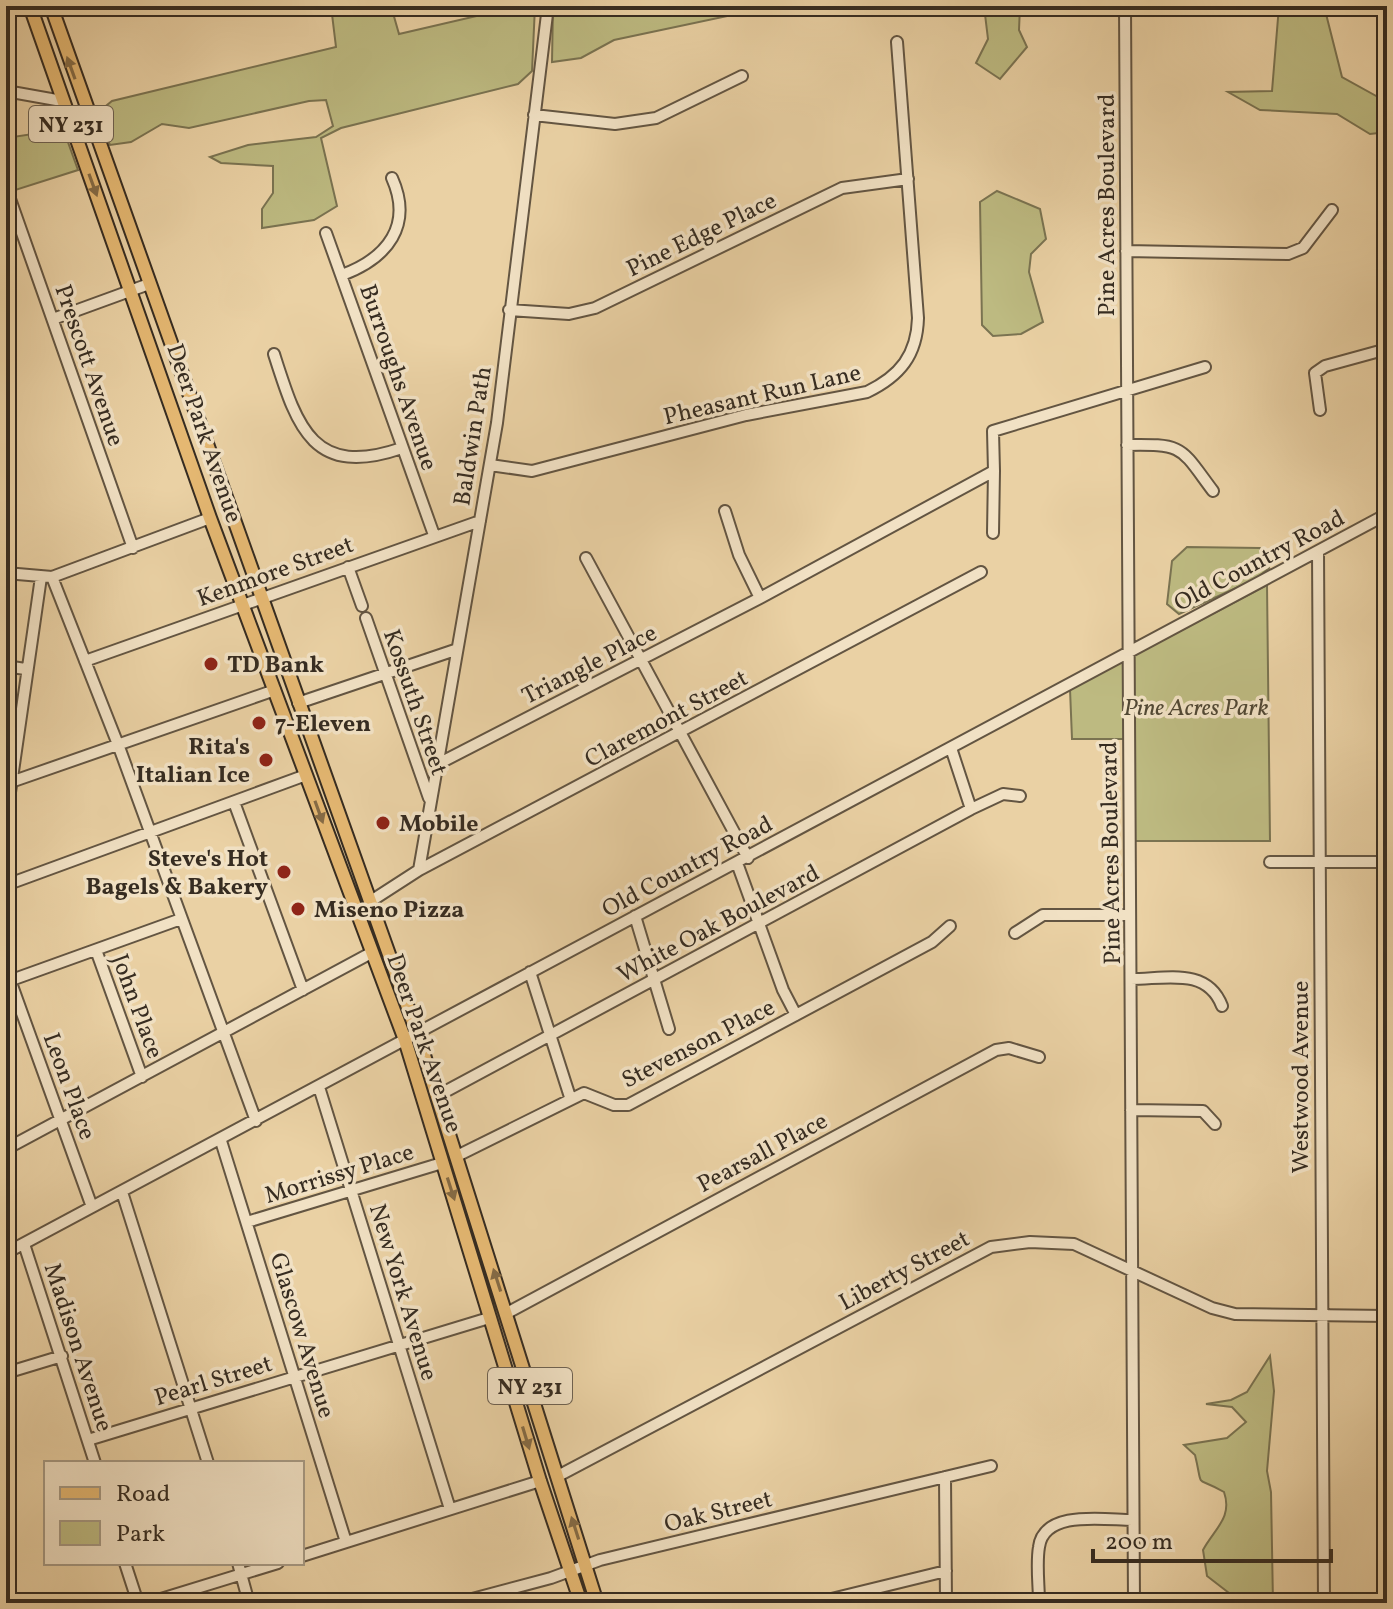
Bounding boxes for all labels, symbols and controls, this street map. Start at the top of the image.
one-way arrow [64,56,76,80]
street label: Pine Acres Boulevard [1091,93,1125,317]
road number: NY 231 [29,106,113,142]
one-way arrow [88,173,100,197]
street label: Pine Edge Place [621,185,783,287]
street label: Prescott Avenue [45,280,132,451]
street label: Burroughs Avenue [349,280,445,475]
street label: Deer Park Avenue [157,339,250,528]
street label: Pheasant Run Lane [660,357,864,435]
street label: Baldwin Path [446,364,502,509]
street label: Old Country Road [1168,502,1351,621]
street label: Kenmore Street [193,529,359,617]
street label: Triangle Place [517,617,663,714]
street label: Kossuth Street [373,625,455,780]
place label: TD Bank [227,649,325,683]
marker: TD Bank [202,655,220,673]
street label: Claremont Street [579,662,755,777]
park label: Pine Acres Park [1123,692,1269,726]
place label: 7-Eleven [275,708,371,742]
marker: 7-Eleven [250,714,268,732]
place label: Rita's Italian Ice [136,731,250,793]
street label: Pine Acres Boulevard [1093,741,1131,965]
marker: Rita's Italian Ice [257,751,275,769]
one-way arrow [314,800,326,824]
place label: Mobile [399,808,479,842]
street label: Old Country Road [596,808,779,927]
marker: Mobile [374,814,392,832]
place label: Steve's Hot Bagels & Bakery [85,843,269,905]
street label: White Oak Boulevard [612,857,826,993]
marker: Steve's Hot Bagels & Bakery [275,863,293,881]
place label: Miseno Pizza [314,894,464,928]
marker: Miseno Pizza [289,900,307,918]
street label: Deer Park Avenue [377,949,470,1138]
street label: John Place [101,950,171,1064]
street label: Westwood Avenue [1285,981,1319,1173]
street label: Stevenson Place [616,991,781,1098]
street label: Leon Place [33,1028,103,1145]
street label: Pearsall Place [692,1105,834,1202]
street label: Morrissy Place [261,1136,418,1214]
one-way arrow [445,1177,457,1201]
street label: New York Avenue [359,1200,445,1385]
street label: Liberty Street [834,1223,976,1320]
street label: Glascow Avenue [260,1249,342,1422]
street label: Madison Avenue [34,1259,120,1436]
one-way arrow [490,1268,503,1292]
street label: Pearl Street [150,1348,277,1416]
road number: NY 231 [488,1368,572,1404]
one-way arrow [520,1426,533,1450]
legend [44,1461,304,1565]
text: Road [116,1478,170,1512]
street label: Oak Street [661,1483,776,1543]
scale bar [1093,1513,1331,1563]
one-way arrow [568,1516,580,1540]
text: Park [116,1518,165,1552]
text: 200 m [1105,1526,1173,1560]

